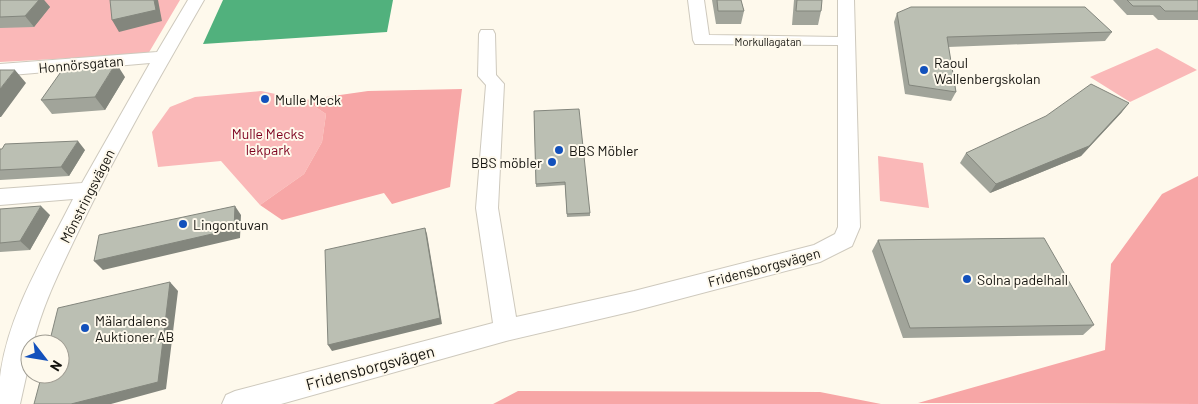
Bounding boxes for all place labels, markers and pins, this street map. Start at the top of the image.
place label: Raoul Wallenbergskolan [934,54,1041,87]
marker: Raoul Wallenbergskolan [918,64,930,76]
place label: Mulle Meck [275,91,341,108]
marker: Mulle Meck [259,93,271,105]
place label: BBS Möbler [569,142,638,159]
marker: BBS Möbler [553,144,565,156]
place label: BBS möbler [471,154,542,171]
marker: BBS möbler [546,156,558,168]
place label: Lingontuvan [193,216,269,233]
marker: Lingontuvan [177,218,189,230]
place label: Solna padelhall [977,271,1068,288]
marker: Solna padelhall [961,273,973,285]
place label: Mälardalens Auktioner AB [95,312,174,345]
marker: Mälardalens Auktioner AB [79,322,91,334]

